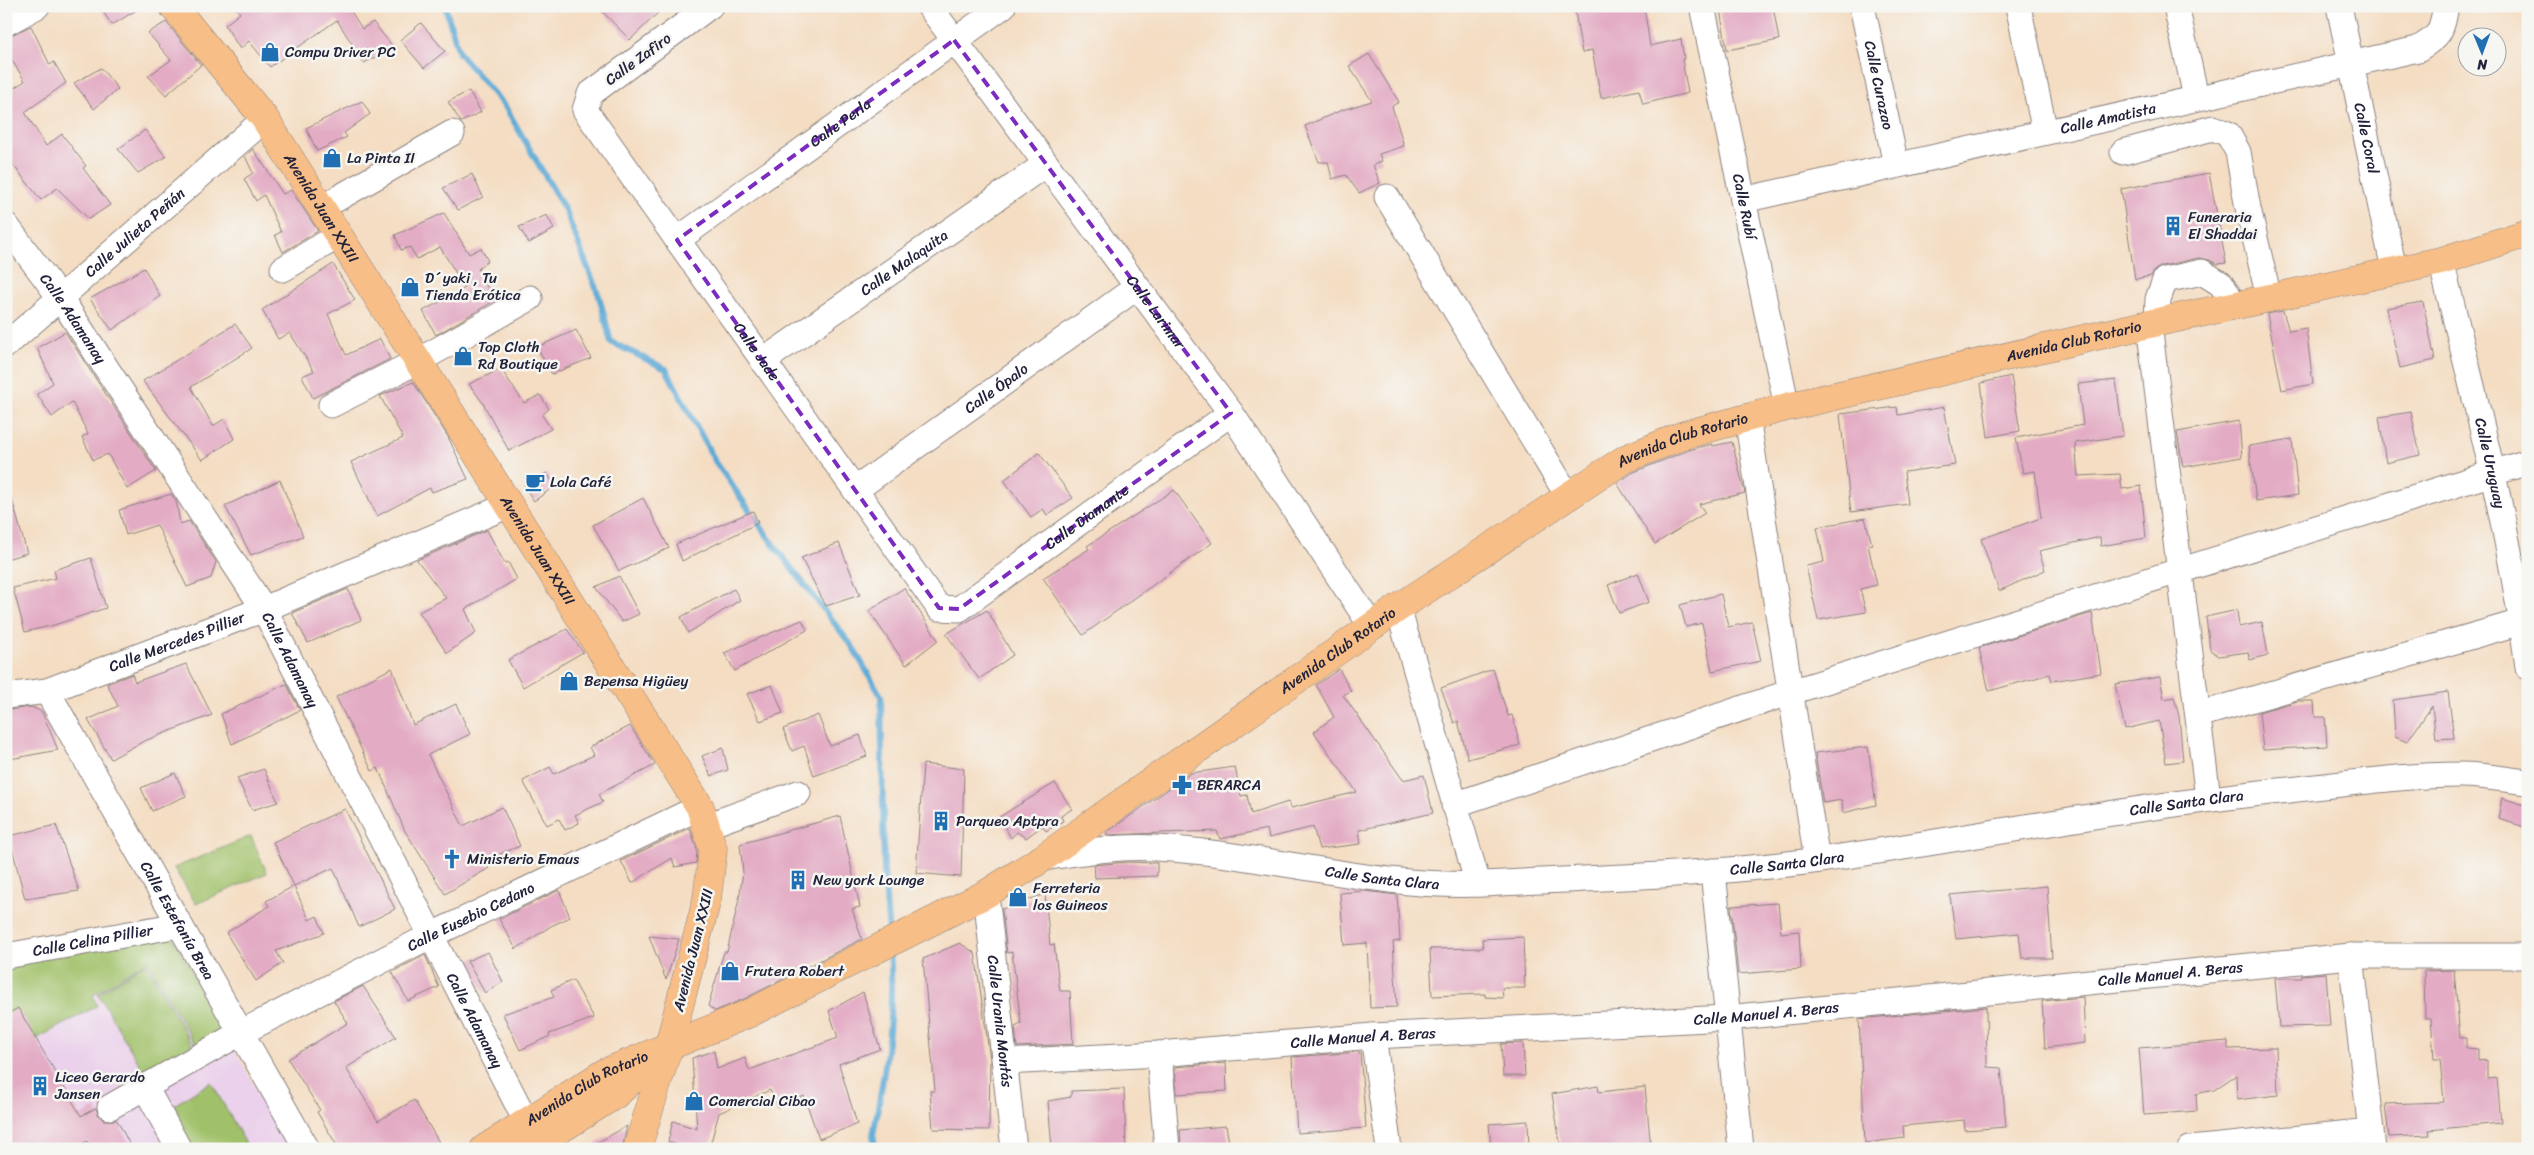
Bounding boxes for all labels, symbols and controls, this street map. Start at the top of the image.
street label: Calle Zafiro [599,26,677,92]
north arrow [2456,28,2506,78]
street label: Calle Curazao [1857,38,1901,133]
place label: Compu Driver PC [285,39,396,65]
shop icon: Compu Driver PC [259,41,281,63]
text: N [2477,52,2488,77]
street label: Calle Perla [804,91,877,154]
street label: Calle Amatista [2058,95,2159,142]
street label: Calle Coral [2346,100,2387,177]
place label: La Pinta II [347,145,415,171]
street label: Avenida Juan XXIII [276,147,366,268]
shop icon: La Pinta II [321,147,343,169]
street label: Calle Rubí [1725,171,1764,244]
street label: Calle Julieta Peñán [78,181,191,284]
place label: Funeraria El Shaddai [2188,204,2258,247]
building icon: Funeraria El Shaddai [2162,215,2184,237]
street label: Calle Malaquita [855,222,954,303]
place label: D´yaki , Tu Tienda Erótica [425,265,521,308]
street label: Calle Adamanay [33,268,113,369]
street label: Calle Larimar [1120,269,1193,355]
shop icon: D´yaki , Tu Tienda Erótica [399,276,421,298]
street label: Avenida Club Rotario [2003,313,2144,370]
street label: Calle Jade [727,317,787,387]
place label: Top Cloth Rd Boutique [478,334,558,377]
shop icon: Top Cloth Rd Boutique [452,345,474,367]
street label: Calle Ópalo [959,356,1034,421]
street label: Avenida Club Rotario [1610,405,1751,475]
street label: Calle Uruguay [2467,415,2513,511]
place label: Lola Café [550,469,612,495]
cafe icon: Lola Café [524,471,546,493]
street label: Calle Diamante [1039,478,1134,556]
street label: Avenida Juan XXIII [493,489,582,611]
street label: Avenida Club Rotario [1273,600,1402,701]
street label: Calle Mercedes Pillier [105,604,250,680]
street label: Calle Adamanay [255,607,326,713]
place label: Bepensa Higüey [584,668,689,694]
shop icon: Bepensa Higüey [558,670,580,692]
place label: BERARCA [1197,772,1261,798]
pharmacy icon: BERARCA [1171,774,1193,796]
street label: Calle Santa Clara [2128,782,2245,823]
place label: Parqueo Aptpra [956,808,1059,834]
building icon: Parqueo Aptpra [930,810,952,832]
street label: Calle Santa Clara [1729,843,1846,883]
place label: Ministerio Emaus [467,846,580,872]
church icon: Ministerio Emaus [441,848,463,870]
street label: Calle Estefanía Brea [133,856,222,985]
street label: Calle Santa Clara [1323,858,1440,897]
place label: New york Lounge [813,867,925,893]
building icon: New york Lounge [787,869,809,891]
street label: Calle Eusebio Cedano [402,875,540,959]
place label: Ferreteria los Guineos [1033,875,1108,918]
street label: Avenida Juan XXIII [665,886,721,1015]
shop icon: Ferreteria los Guineos [1007,886,1029,908]
street label: Calle Celina Pillier [31,917,156,964]
street label: Calle Urania Montás [980,954,1020,1089]
street label: Calle Manuel A. Beras [2097,954,2244,994]
place label: Frutera Robert [745,958,845,984]
shop icon: Frutera Robert [719,960,741,982]
street label: Calle Adamanay [439,968,510,1073]
street label: Calle Manuel A. Beras [1693,994,1840,1033]
street label: Calle Manuel A. Beras [1289,1020,1437,1056]
street label: Avenida Club Rotario [519,1043,653,1133]
place label: Liceo Gerardo Jansen [54,1064,145,1107]
building icon: Liceo Gerardo Jansen [29,1075,51,1097]
place label: Comercial Cibao [709,1088,816,1114]
shop icon: Comercial Cibao [683,1090,705,1112]

